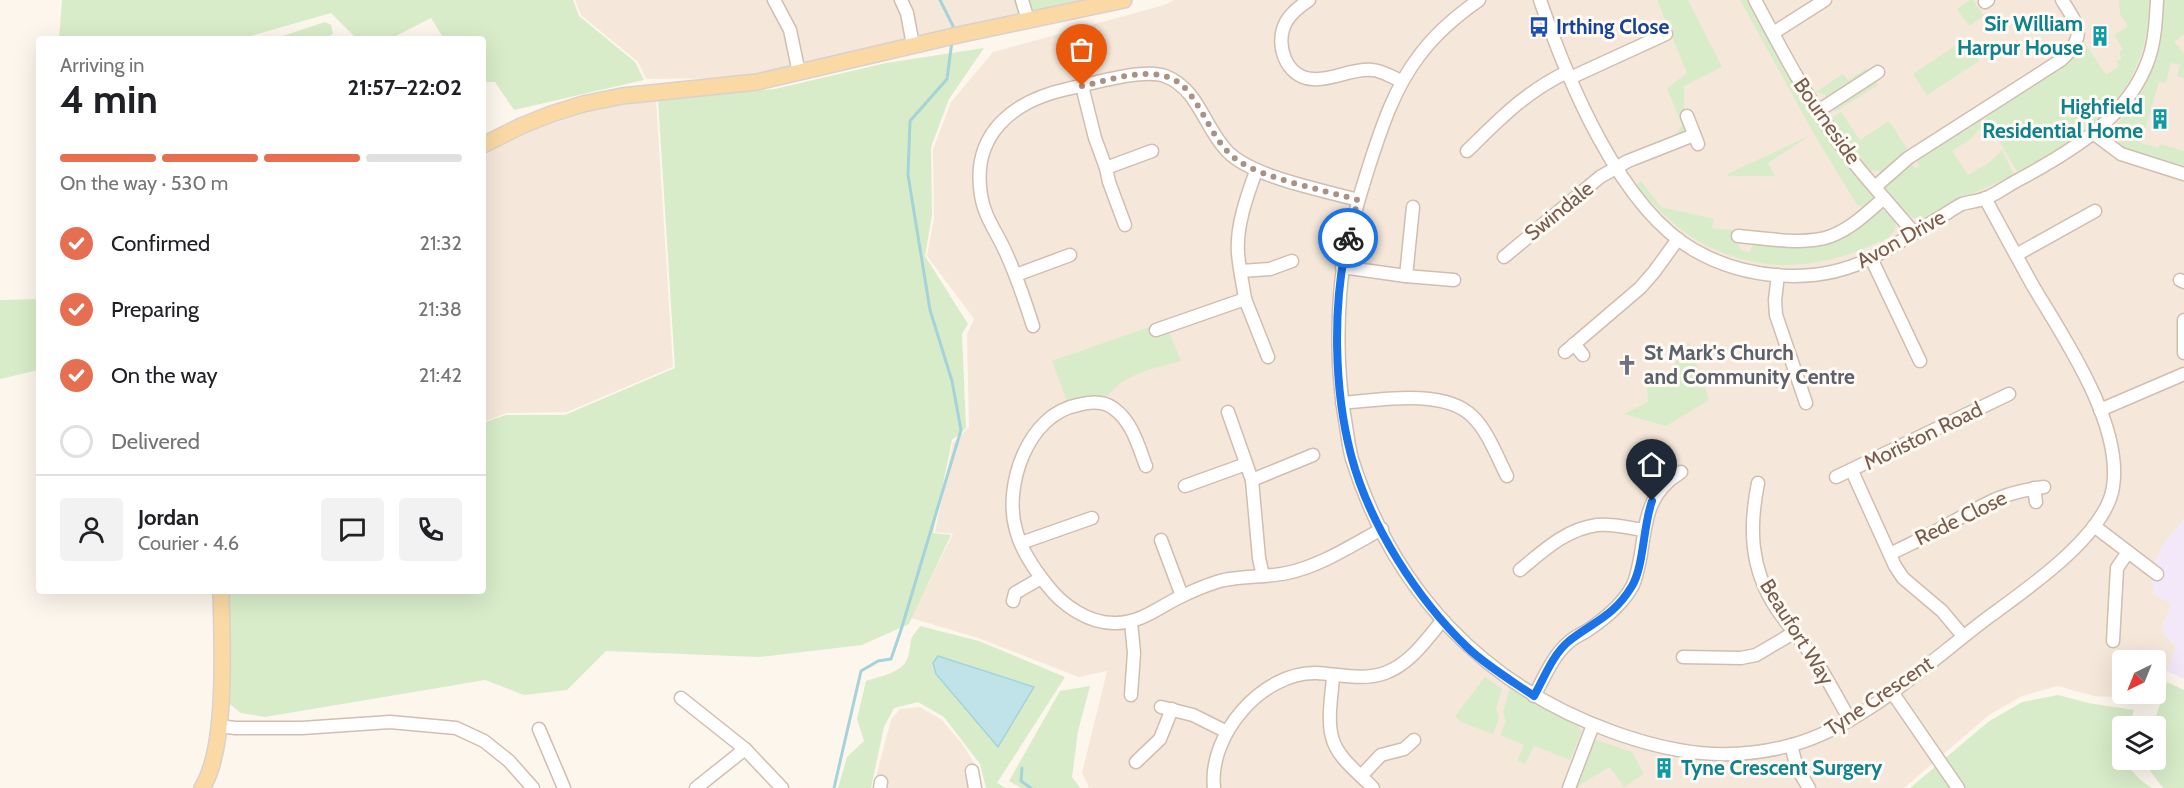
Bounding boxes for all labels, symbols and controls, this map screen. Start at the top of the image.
place label: Sir William Harpur House [1957,11,2083,60]
place label: Irthing Close [1556,14,1669,39]
bus stop icon: Irthing Close [1527,15,1551,39]
pin [1056,24,1107,86]
building icon: Sir William Harpur House [2088,24,2112,48]
icon: bag [1065,33,1098,66]
text: Arriving in [60,53,144,77]
street label: Bourneside [1789,73,1866,169]
text: 21:57–22:02 [347,74,462,101]
text: 4 min [60,75,158,123]
place label: Highfield Residential Home [1982,94,2143,143]
building icon: Highfield Residential Home [2148,107,2172,131]
text: On the way · 530 m [60,171,228,195]
street label: Swindale [1519,175,1598,246]
street label: Avon Drive [1852,204,1950,273]
courier [1318,208,1378,268]
icon: bike [1332,222,1365,255]
icon: check [60,227,93,260]
text: Confirmed [111,230,210,257]
text: 21:32 [420,231,462,255]
icon: check [60,293,93,326]
text: Preparing [111,296,199,323]
text: 21:38 [418,297,462,321]
place label: St Mark's Church and Community Centre [1644,340,1855,389]
church icon: St Mark's Church and Community Centre [1615,353,1639,377]
icon: check [60,359,93,392]
text: On the way [111,362,218,389]
text: 21:42 [419,363,462,387]
street label: Moriston Road [1859,396,1986,475]
text: Delivered [111,428,200,455]
pin [1626,439,1677,501]
icon: home [1635,448,1668,481]
street label: Rede Close [1911,485,2011,550]
button: person [60,498,123,561]
button: chat [321,498,384,561]
button: phone [399,498,462,561]
text: Jordan [138,504,199,531]
text: Courier · 4.6 [138,531,239,555]
street label: Beaufort Way [1755,574,1840,690]
street label: Tyne Crescent [1820,650,1937,741]
north arrow [2112,650,2166,704]
map controls [2112,650,2166,770]
button: layers [2112,716,2166,770]
place label: Tyne Crescent Surgery [1681,755,1883,780]
building icon: Tyne Crescent Surgery [1652,756,1676,780]

